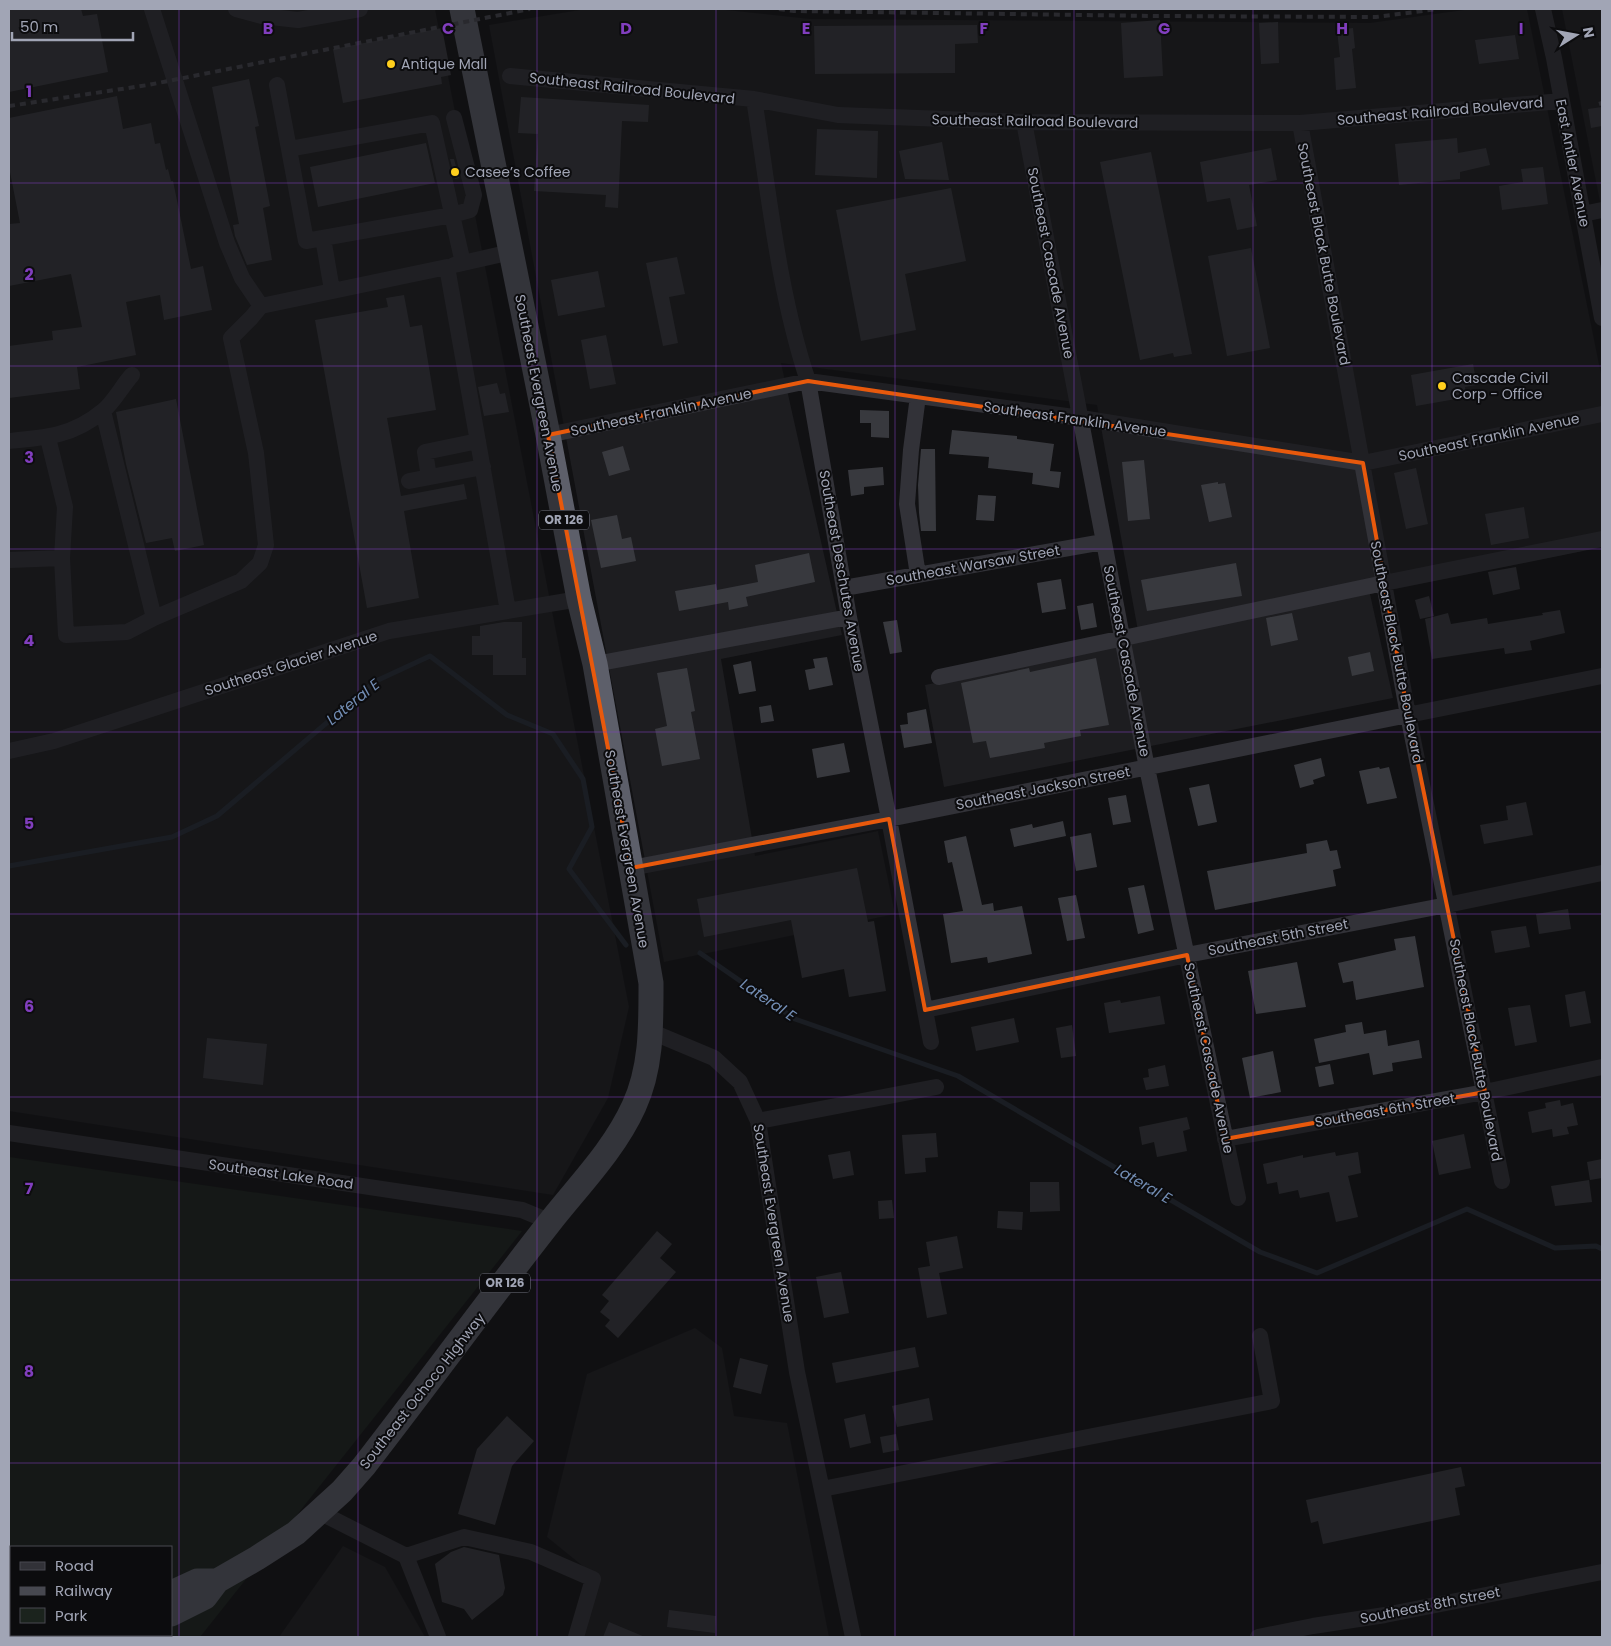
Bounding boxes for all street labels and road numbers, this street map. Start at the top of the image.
street label: Southeast Railroad Boulevard [528,67,736,109]
street label: Southeast Railroad Boulevard [1336,92,1544,130]
street label: East Antler Avenue [1551,97,1595,229]
street label: Southeast Railroad Boulevard [931,109,1139,133]
street label: Southeast Black Butte Boulevard [1293,141,1355,367]
street label: Southeast Cascade Avenue [1023,166,1079,361]
street label: Southeast Evergreen Avenue [510,293,568,494]
street label: Southeast Franklin Avenue [569,383,754,441]
street label: Southeast Franklin Avenue [982,396,1168,442]
street label: Southeast Franklin Avenue [1397,408,1582,466]
street label: Southeast Deschutes Avenue [814,469,870,674]
road number: OR 126 [539,510,589,530]
street label: Southeast Black Butte Boulevard [1366,539,1428,765]
street label: Southeast Warsaw Street [885,540,1061,590]
street label: Southeast Cascade Avenue [1099,564,1155,759]
street label: Southeast Glacier Avenue [202,626,380,700]
street label: Southeast Evergreen Avenue [600,748,654,950]
street label: Southeast Jackson Street [954,761,1132,815]
street label: Southeast 5th Street [1206,914,1350,960]
street label: Southeast Black Butte Boulevard [1445,937,1507,1163]
street label: Southeast Cascade Avenue [1179,961,1239,1155]
street label: Southeast 6th Street [1313,1088,1457,1132]
street label: Southeast Evergreen Avenue [748,1122,800,1324]
street label: Southeast Lake Road [207,1154,355,1194]
road number: OR 126 [480,1274,530,1292]
street label: Southeast Ochoco Highway [355,1309,490,1473]
street label: Southeast 8th Street [1358,1582,1502,1628]

